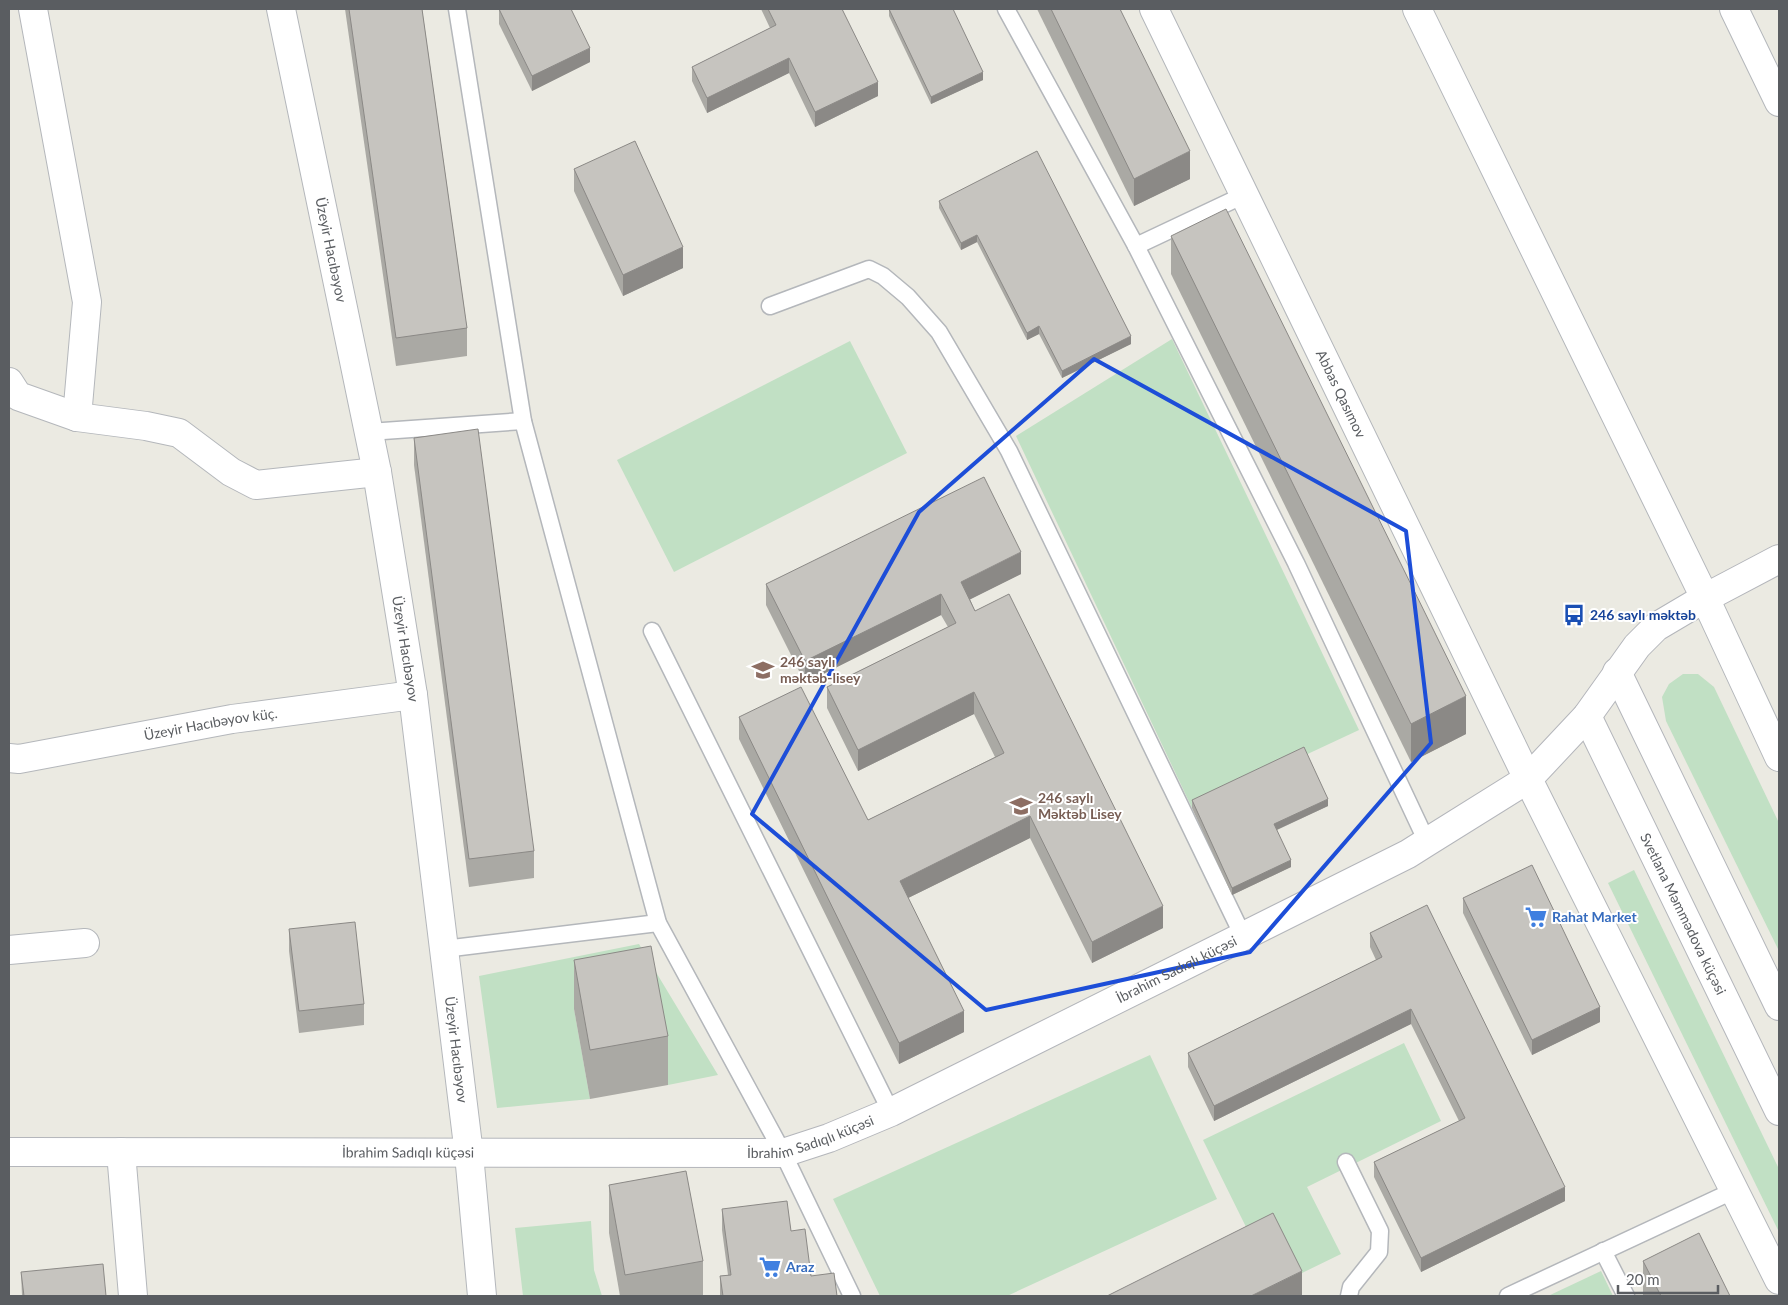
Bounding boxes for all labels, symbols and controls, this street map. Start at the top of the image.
street label: Üzeyir Hacıbəyov [312,196,351,305]
street label: Abbas Qasımov [1313,347,1370,441]
street label: Üzeyir Hacıbəyov [389,595,423,703]
bus stop icon: 246 saylı mәktәb [1561,602,1587,628]
place label: 246 saylı mәktәb [1590,606,1696,623]
place label: 246 saylı məktəb-lisey [780,653,861,686]
school or university icon: 246 saylı məktəb-lisey [750,657,776,683]
street label: Üzeyir Hacıbəyov küç. [142,704,278,743]
place label: 246 saylı Məktəb Lisey [1038,789,1122,822]
school or university icon: 246 saylı Məktəb Lisey [1008,793,1034,819]
street label: Svetlana Məmmədova küçəsi [1637,830,1730,997]
supermarket icon: Rahat Market [1523,904,1549,930]
place label: Rahat Market [1552,908,1637,925]
street label: İbrahim Sadıqlı küçəsi [1114,932,1240,1006]
street label: Üzeyir Hacıbəyov [442,995,472,1104]
street label: İbrahim Sadıqlı küçəsi [747,1111,876,1161]
street label: İbrahim Sadıqlı küçəsi [342,1143,474,1161]
supermarket icon: Araz [757,1254,783,1280]
place label: Araz [785,1258,815,1275]
scale bar [1618,1262,1718,1294]
text: 20 m [1626,1270,1660,1288]

